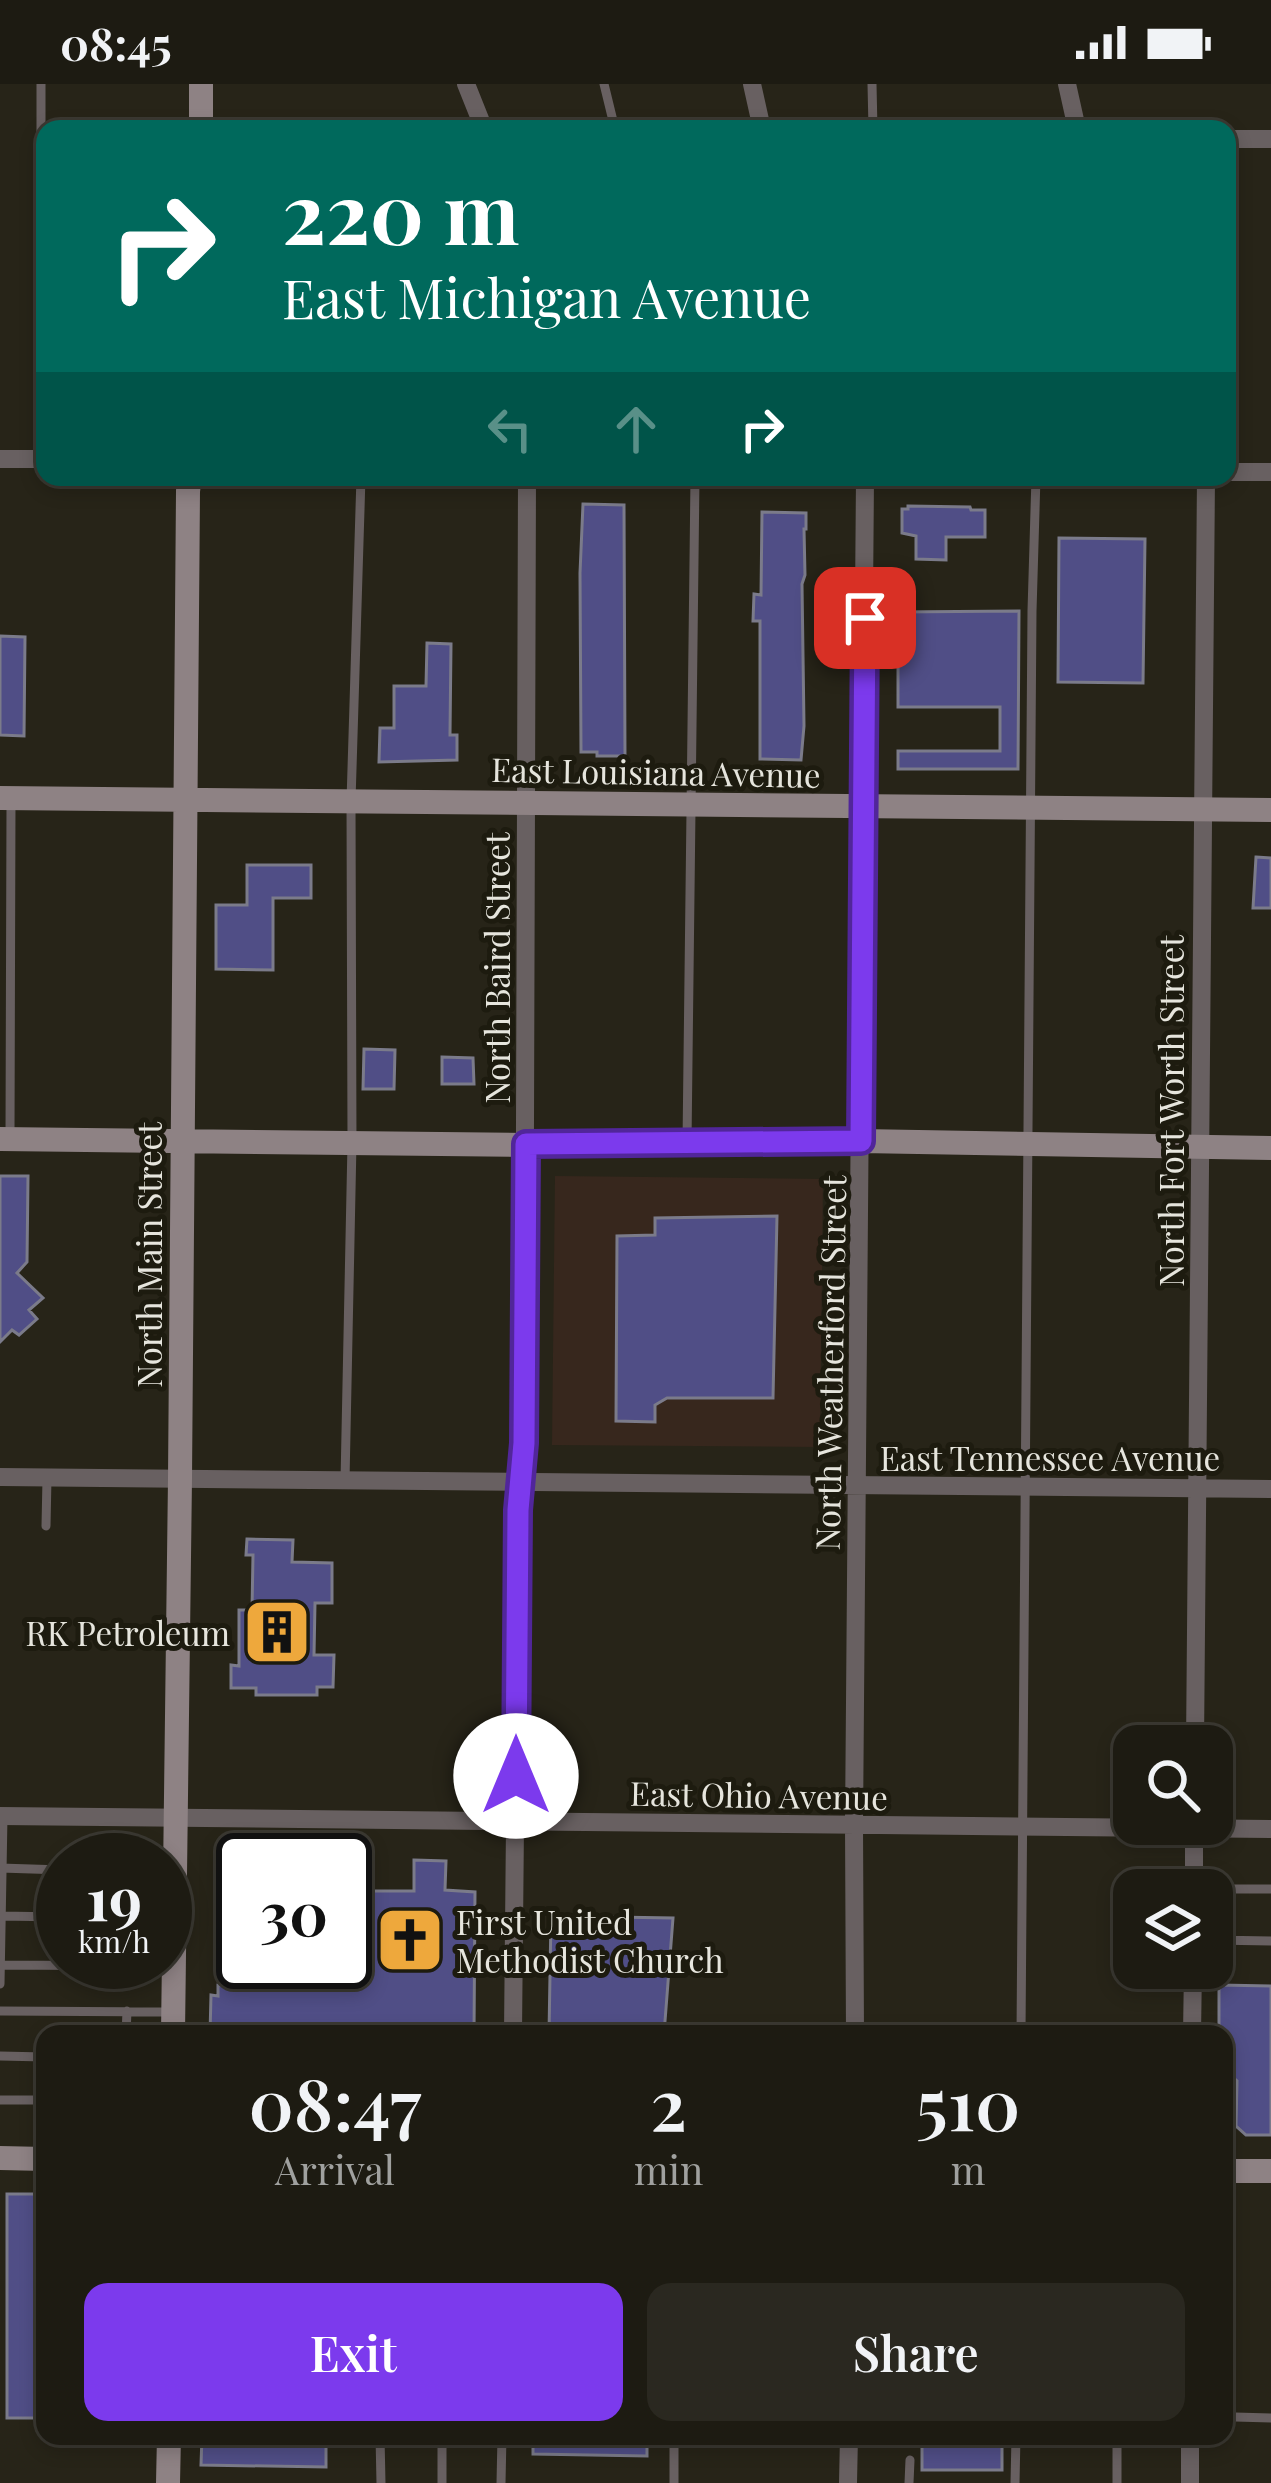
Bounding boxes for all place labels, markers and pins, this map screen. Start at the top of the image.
pin [814,567,916,669]
building icon: RK Petroleum [242,1597,312,1667]
place label: RK Petroleum [25,1610,230,1654]
place label: First United Methodist Church [456,1899,724,1981]
church icon: First United Methodist Church [375,1905,445,1975]

